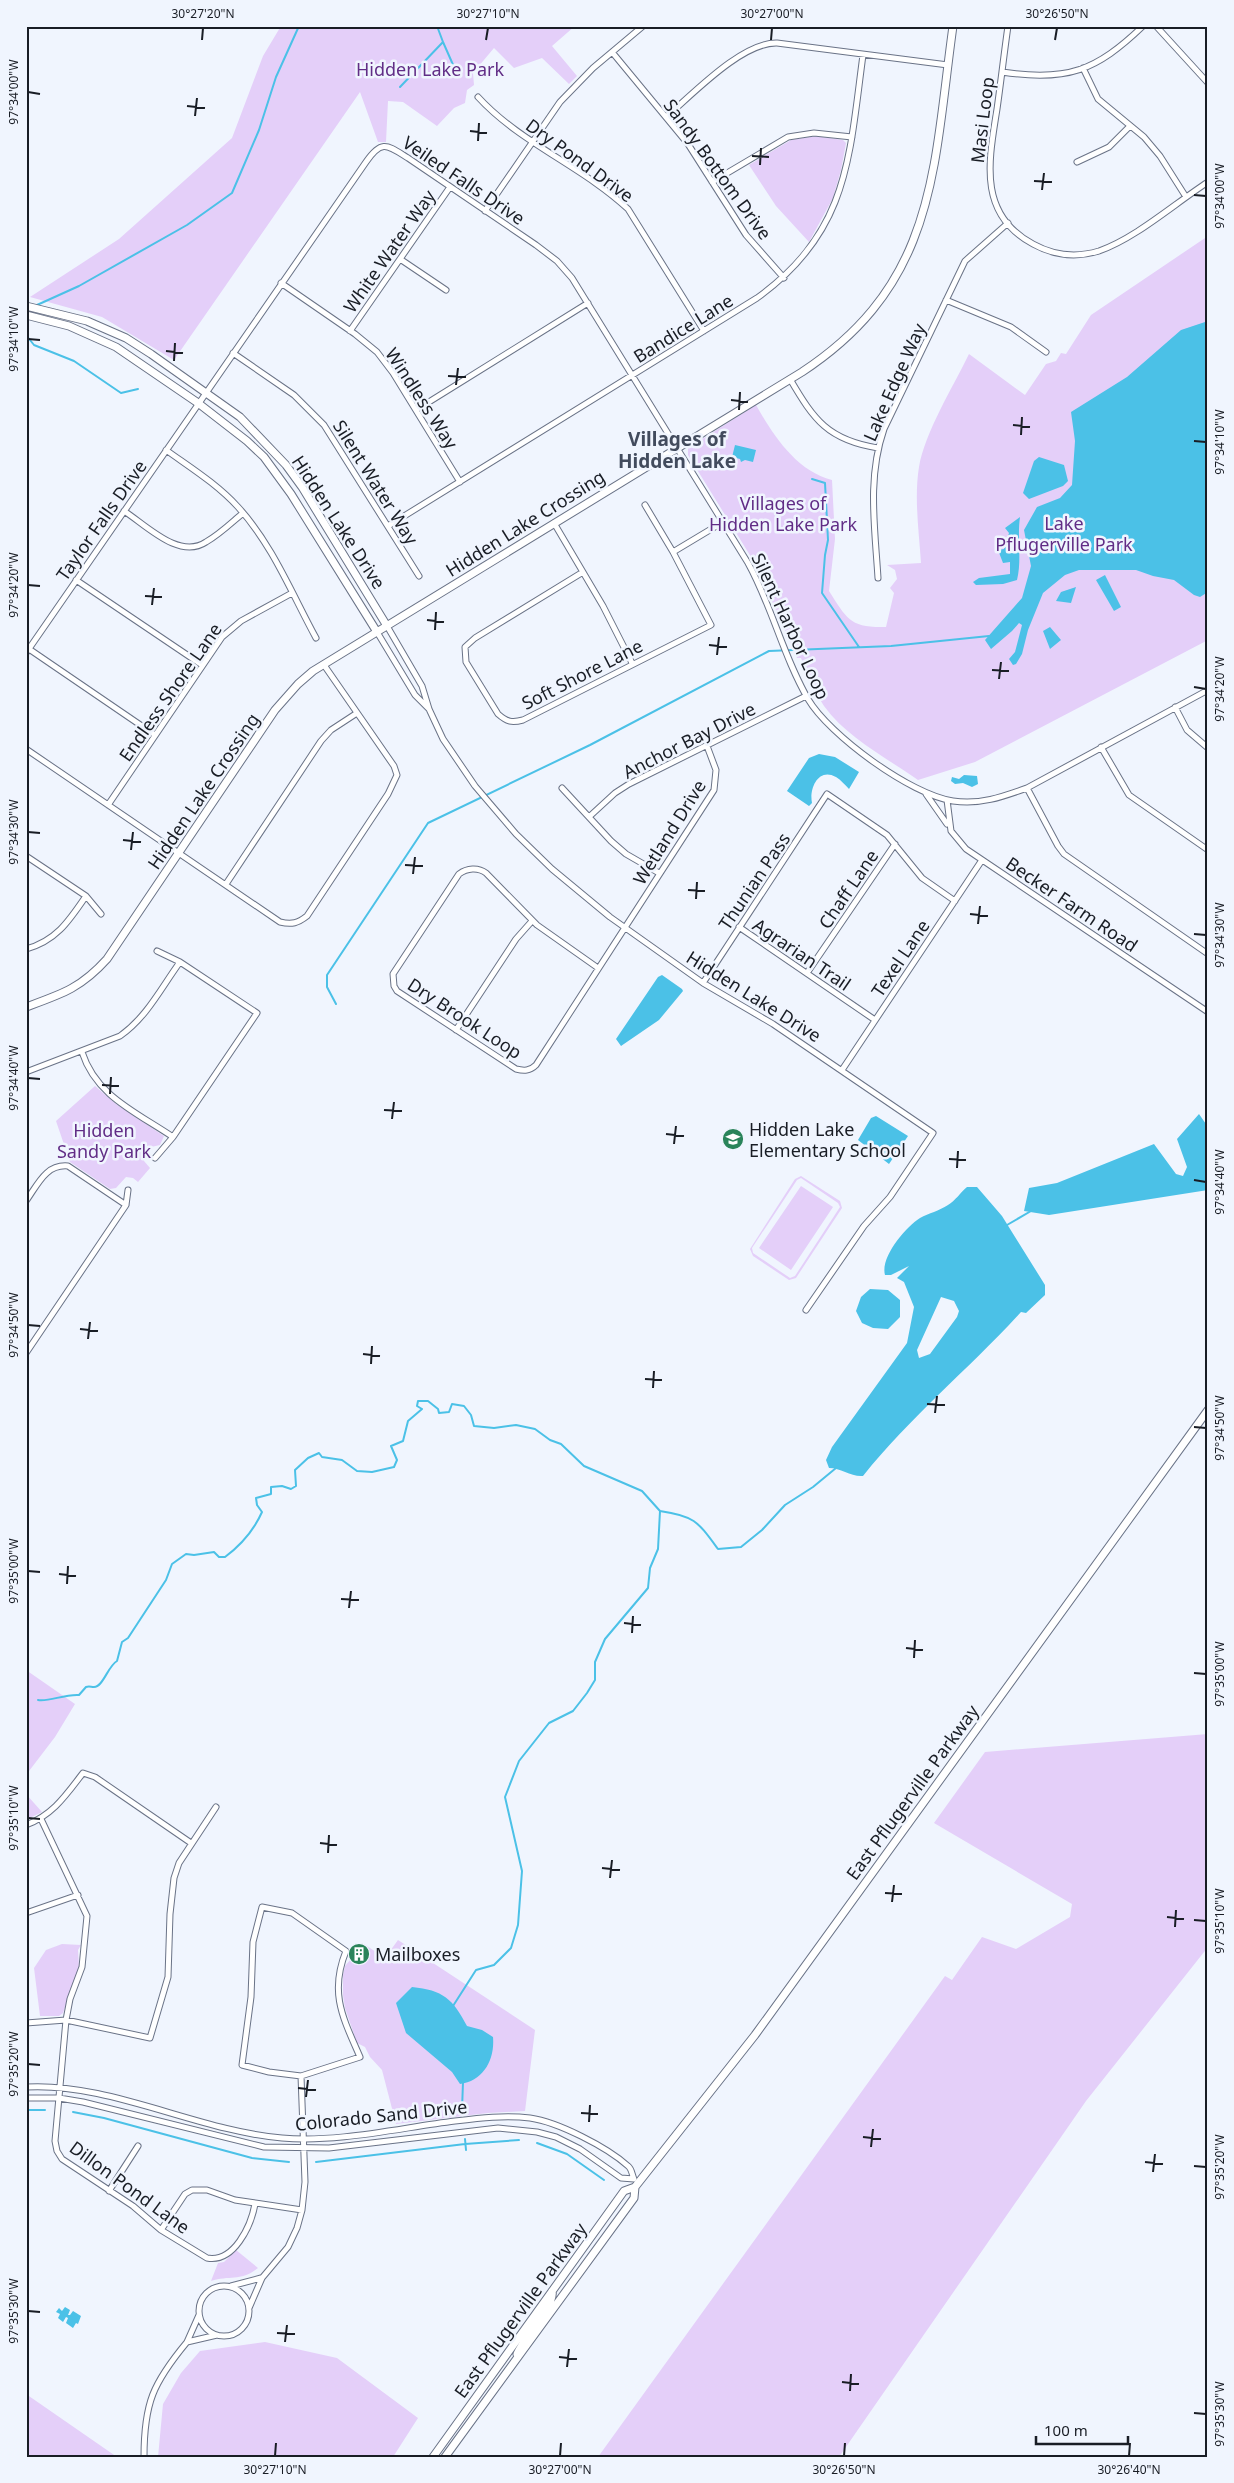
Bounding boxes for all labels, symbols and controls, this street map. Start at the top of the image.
text: 30°27'20"N [171,5,235,22]
text: 30°27'10"N [456,5,520,22]
text: 30°27'00"N [740,5,804,22]
text: 30°26'50"N [1025,5,1089,22]
park label: Hidden Lake Park [356,57,504,81]
text: 97°34'00"W [5,59,22,125]
street label: Masi Loop [965,76,999,164]
street label: Sandy Bottom Drive [659,94,777,244]
street label: Dry Pond Drive [521,113,639,207]
street label: Veiled Falls Drive [398,130,530,230]
text: 97°34'00"W [1211,163,1228,229]
street label: White Water Way [338,184,441,317]
street label: Bandice Lane [629,288,737,368]
text: 97°34'10"W [5,306,22,372]
street label: Lake Edge Way [857,319,931,445]
street label: Windless Way [380,343,464,454]
text: 97°34'10"W [1211,409,1228,475]
street label: Silent Water Way [328,415,424,549]
district label: Villages of Hidden Lake [618,426,736,474]
street label: Hidden Lake Drive [287,451,391,593]
street label: Taylor Falls Drive [50,455,152,585]
street label: Hidden Lake Crossing [441,464,609,582]
park label: Villages of Hidden Lake Park [709,491,857,536]
park label: Lake Pflugerville Park [995,511,1133,556]
street label: Silent Harbor Loop [747,549,835,703]
text: 97°34'20"W [5,552,22,618]
street label: Endless Shore Lane [113,618,227,766]
street label: Soft Shore Lane [517,633,647,715]
text: 97°34'20"W [1211,656,1228,722]
street label: Anchor Bay Drive [619,696,759,784]
street label: Hidden Lake Crossing [142,708,264,874]
street label: Wetland Drive [627,775,711,889]
text: 97°34'30"W [5,799,22,865]
street label: Thunian Pass [713,828,795,934]
street label: Chaff Lane [813,845,883,933]
street label: Becker Farm Road [1001,851,1143,957]
text: 97°34'30"W [1211,902,1228,968]
street label: Agrarian Trail [748,912,856,996]
street label: Texel Lane [865,915,935,1001]
street label: Hidden Lake Drive [682,945,826,1047]
street label: Dry Brook Loop [403,972,527,1064]
text: 97°34'40"W [5,1045,22,1111]
place label: Hidden Lake Elementary School [749,1117,906,1162]
park label: Hidden Sandy Park [57,1118,151,1163]
school or university icon: Hidden Lake Elementary School [721,1127,745,1151]
text: 97°34'40"W [1211,1149,1228,1215]
text: 97°34'50"W [5,1292,22,1358]
text: 97°34'50"W [1211,1395,1228,1461]
text: 97°35'00"W [5,1538,22,1604]
text: 97°35'00"W [1211,1641,1228,1707]
street label: East Pflugerville Parkway [840,1699,984,1884]
text: 97°35'10"W [5,1785,22,1851]
text: 97°35'10"W [1211,1888,1228,1954]
building icon: Mailboxes [347,1942,371,1966]
place label: Mailboxes [375,1942,460,1966]
text: 97°35'20"W [5,2031,22,2097]
street label: Colorado Sand Drive [294,2094,468,2136]
text: 97°35'20"W [1211,2134,1228,2200]
street label: Dillon Pond Lane [65,2135,195,2239]
street label: East Pflugerville Parkway [448,2217,592,2402]
text: 97°35'30"W [5,2278,22,2344]
text: 97°35'30"W [1211,2381,1228,2447]
scale bar [1036,2413,1129,2445]
text: 100 m [1044,2420,1088,2440]
text: 30°27'10"N [243,2461,307,2478]
text: 30°27'00"N [528,2461,592,2478]
text: 30°26'50"N [812,2461,876,2478]
text: 30°26'40"N [1097,2461,1161,2478]

